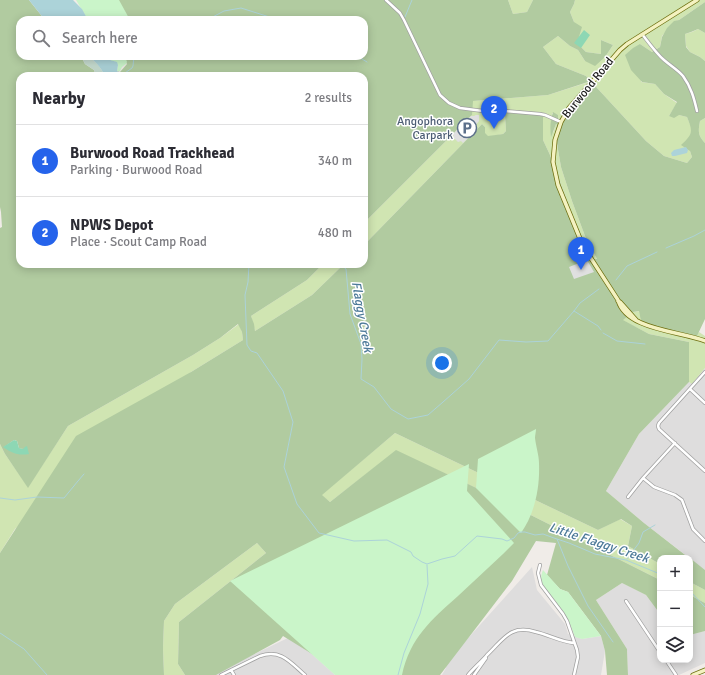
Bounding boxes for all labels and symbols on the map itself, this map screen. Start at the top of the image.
street label: Burwood Road [559,54,617,122]
pin: 2 [481,96,507,129]
place label: Angophora Carpark [397,114,453,143]
parking icon: Angophora Carpark [456,117,478,139]
pin: 1 [568,237,594,270]
water label: Flaggy Creek [348,280,376,355]
your location [432,353,452,373]
water label: Little Flaggy Creek [547,519,652,567]

